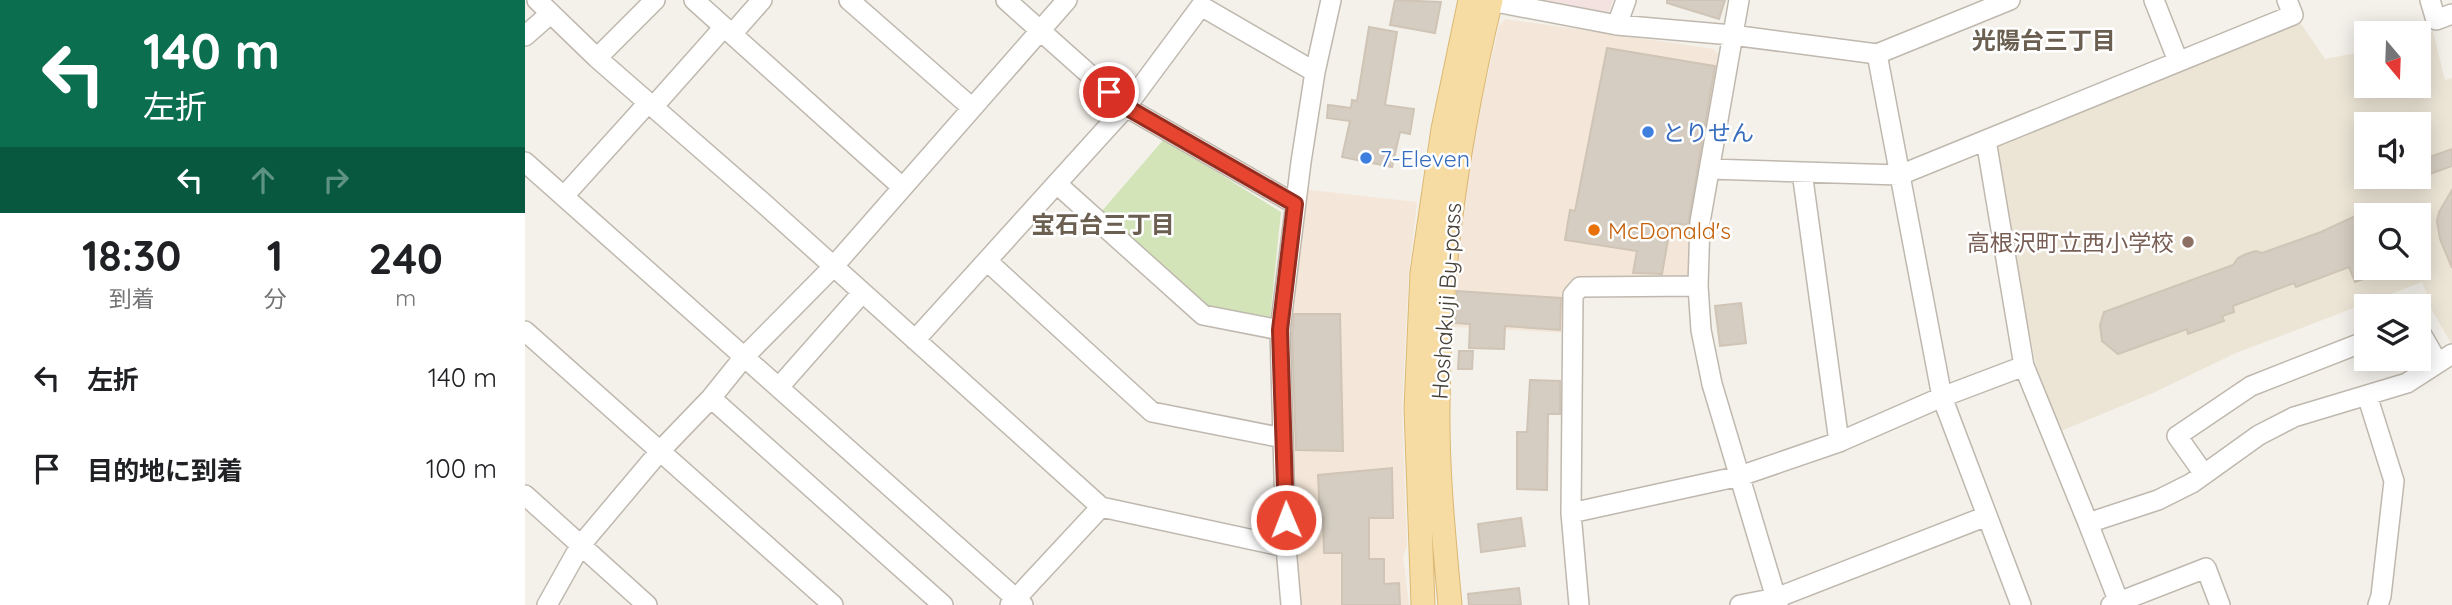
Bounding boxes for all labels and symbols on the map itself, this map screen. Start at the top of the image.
north arrow [2354,21,2431,98]
district label: 光陽台三丁目 [1972,25,2116,55]
pin [1079,62,1139,122]
place label: とりせん [1662,118,1754,147]
marker: とりせん [1640,124,1656,140]
place label: 7-Eleven [1380,144,1470,173]
marker: 7-Eleven [1358,150,1374,166]
street label: Hoshakuji By-pass [1425,202,1467,400]
district label: 宝石台三丁目 [1031,209,1175,239]
place label: McDonald's [1608,216,1731,245]
marker: McDonald's [1586,222,1602,238]
place label: 高根沢町立西小学校 [1967,228,2174,257]
marker: 高根沢町立西小学校 [2180,234,2196,250]
position arrow [1249,483,1323,557]

